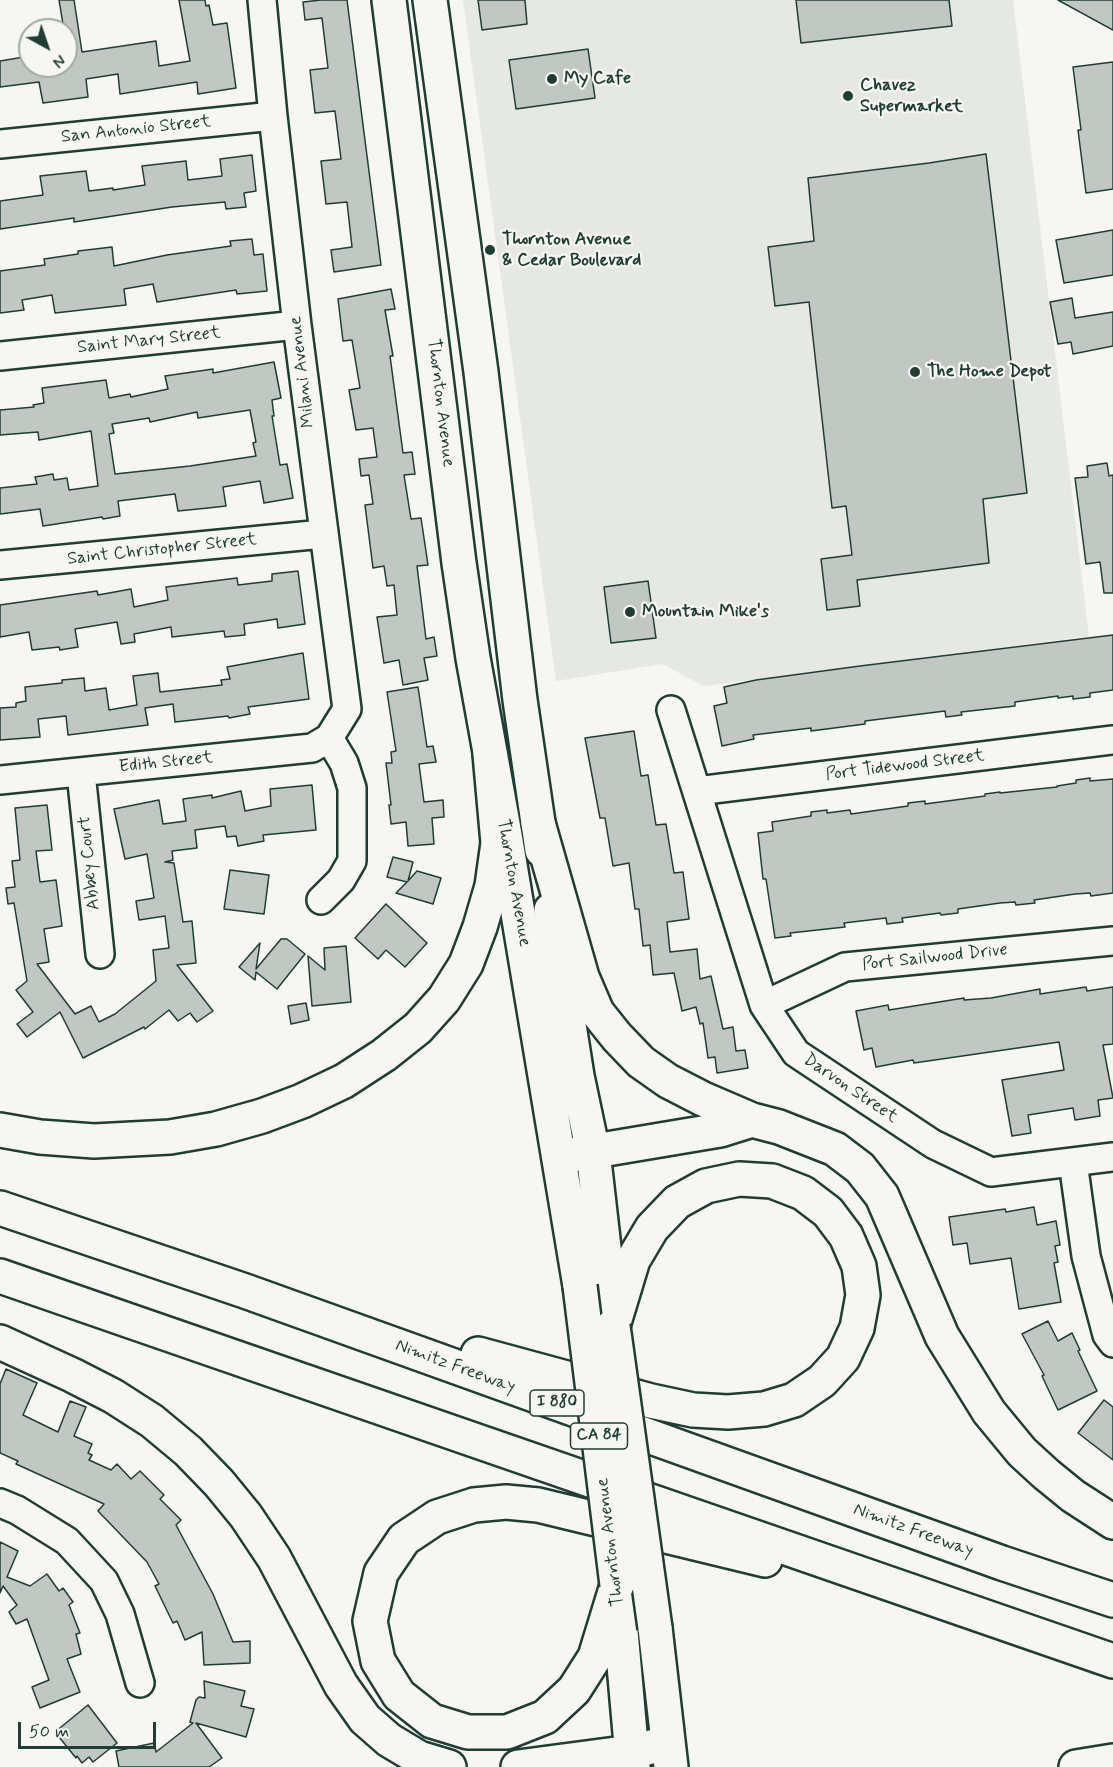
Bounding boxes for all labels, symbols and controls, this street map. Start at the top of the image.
north arrow [18,18,78,78]
text: N [48,49,69,72]
place label: My Cafe [564,68,631,90]
marker: My Cafe [545,72,559,86]
place label: Chavez Supermarket [860,75,963,118]
marker: Chavez Supermarket [841,89,855,103]
street label: San Antonio Street [60,111,212,149]
place label: Thornton Avenue & Cedar Boulevard [502,229,641,272]
marker: Thornton Avenue & Cedar Boulevard [483,243,497,257]
street label: Milani Avenue [285,315,321,429]
street label: Saint Mary Street [76,323,222,359]
street label: Thornton Avenue [421,338,459,468]
place label: The Home Depot [927,361,1052,383]
marker: The Home Depot [908,365,922,379]
street label: Saint Christopher Street [66,529,258,571]
place label: Mountain Mike's [642,601,769,623]
marker: Mountain Mike's [623,605,637,619]
street label: Port Tidewood Street [824,746,986,786]
street label: Edith Street [118,747,214,779]
street label: Abbey Court [74,815,106,911]
street label: Thornton Avenue [491,817,535,949]
street label: Port Sailwood Drive [861,940,1009,976]
street label: Darvon Street [799,1049,901,1129]
street label: Nimitz Freeway [392,1335,518,1399]
road number: I 880 [530,1390,584,1416]
road number: CA 84 [570,1423,628,1449]
street label: Thornton Avenue [592,1477,630,1607]
street label: Nimitz Freeway [850,1499,976,1563]
scale bar [21,1710,159,1748]
text: 50 m [29,1720,69,1744]

